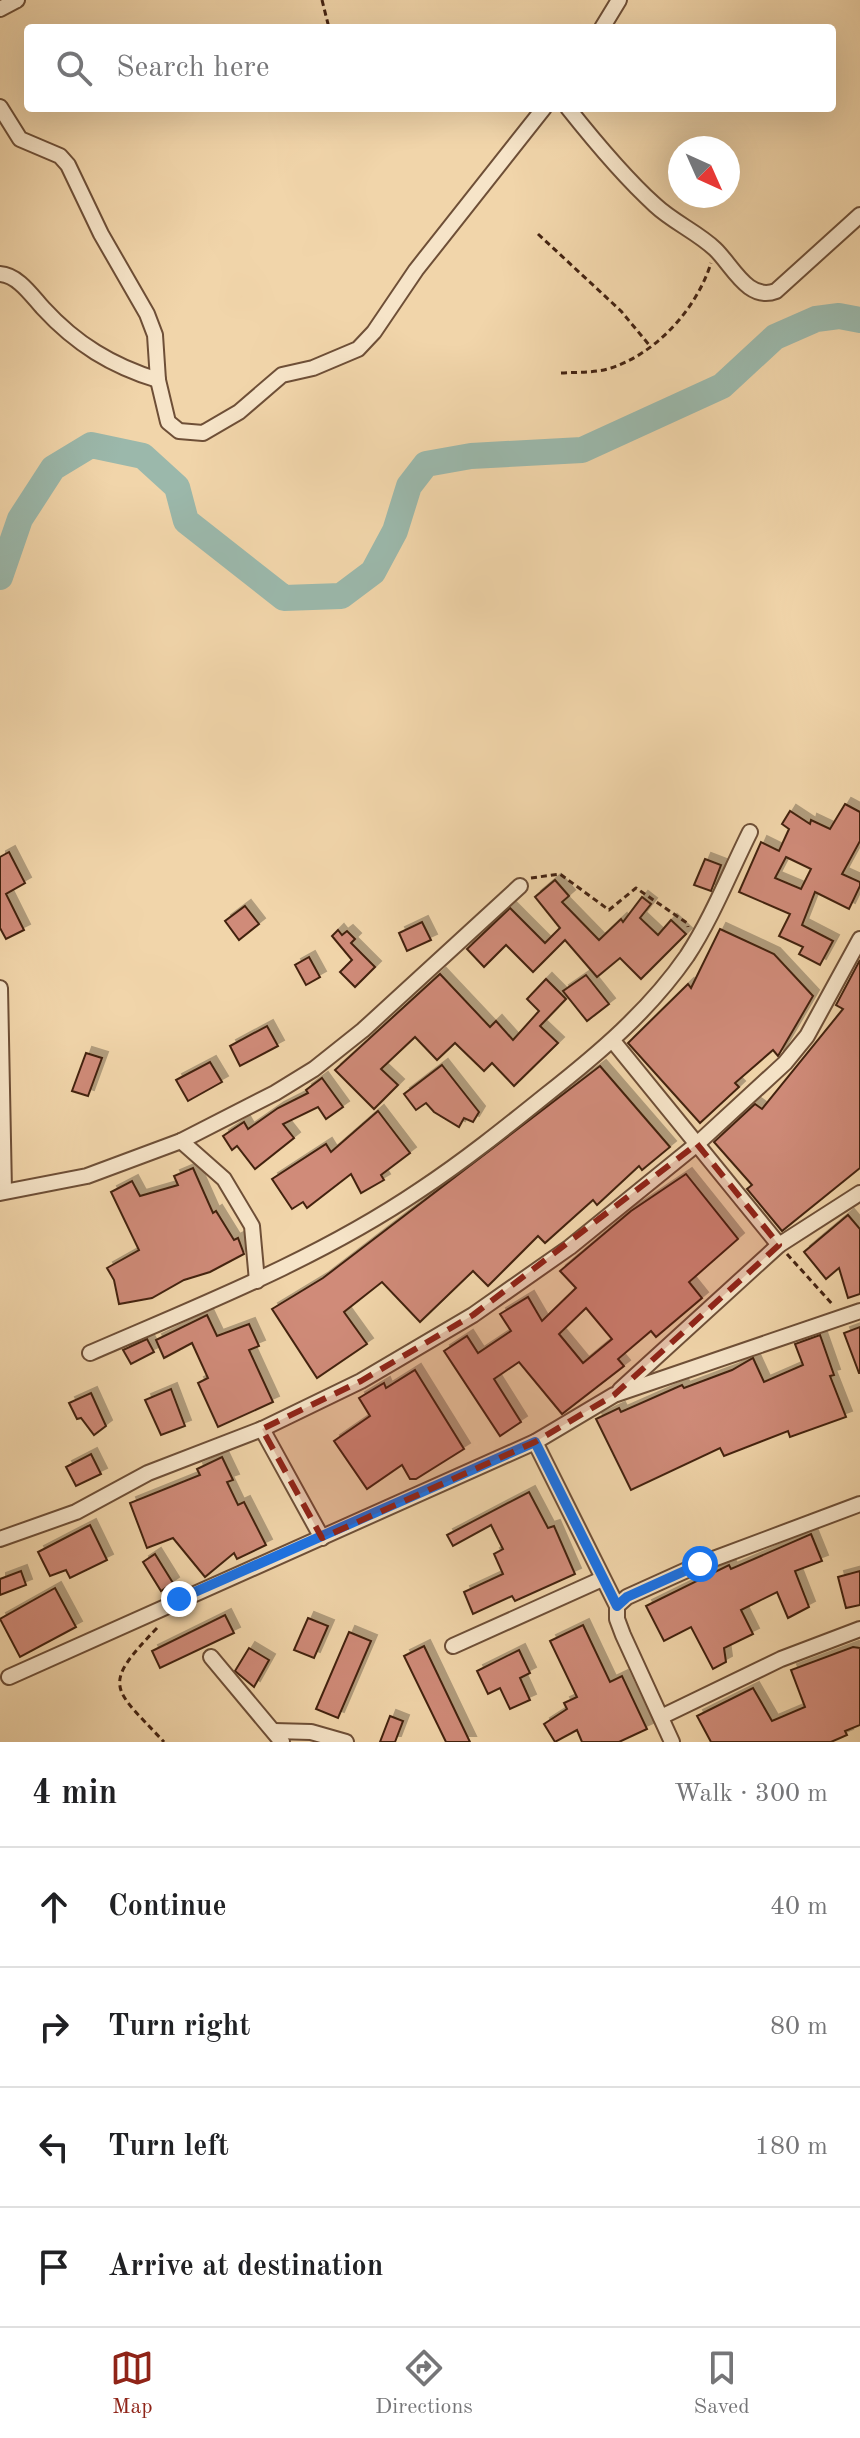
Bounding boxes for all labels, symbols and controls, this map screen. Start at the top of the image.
search box [24,24,836,112]
icon: search [52,46,96,90]
text: Search here [116,53,270,83]
north arrow [668,136,740,208]
route start [682,1546,718,1582]
route end [161,1581,197,1617]
text: 4 min [32,1777,117,1811]
text: Walk · 300 m [674,1781,828,1807]
icon: ahead [32,1885,76,1929]
text: Continue [108,1892,227,1922]
text: 40 m [770,1894,828,1920]
icon: right [32,2005,76,2049]
text: Turn right [108,2012,250,2042]
text: 80 m [770,2014,828,2040]
icon: left [32,2125,76,2169]
text: Turn left [108,2132,229,2162]
text: 180 m [755,2134,828,2160]
icon: arrive [32,2245,76,2289]
text: Arrive at destination [108,2252,383,2282]
tab: Map [110,2346,154,2421]
tab: Directions [375,2346,473,2421]
tab: Saved [694,2346,750,2421]

